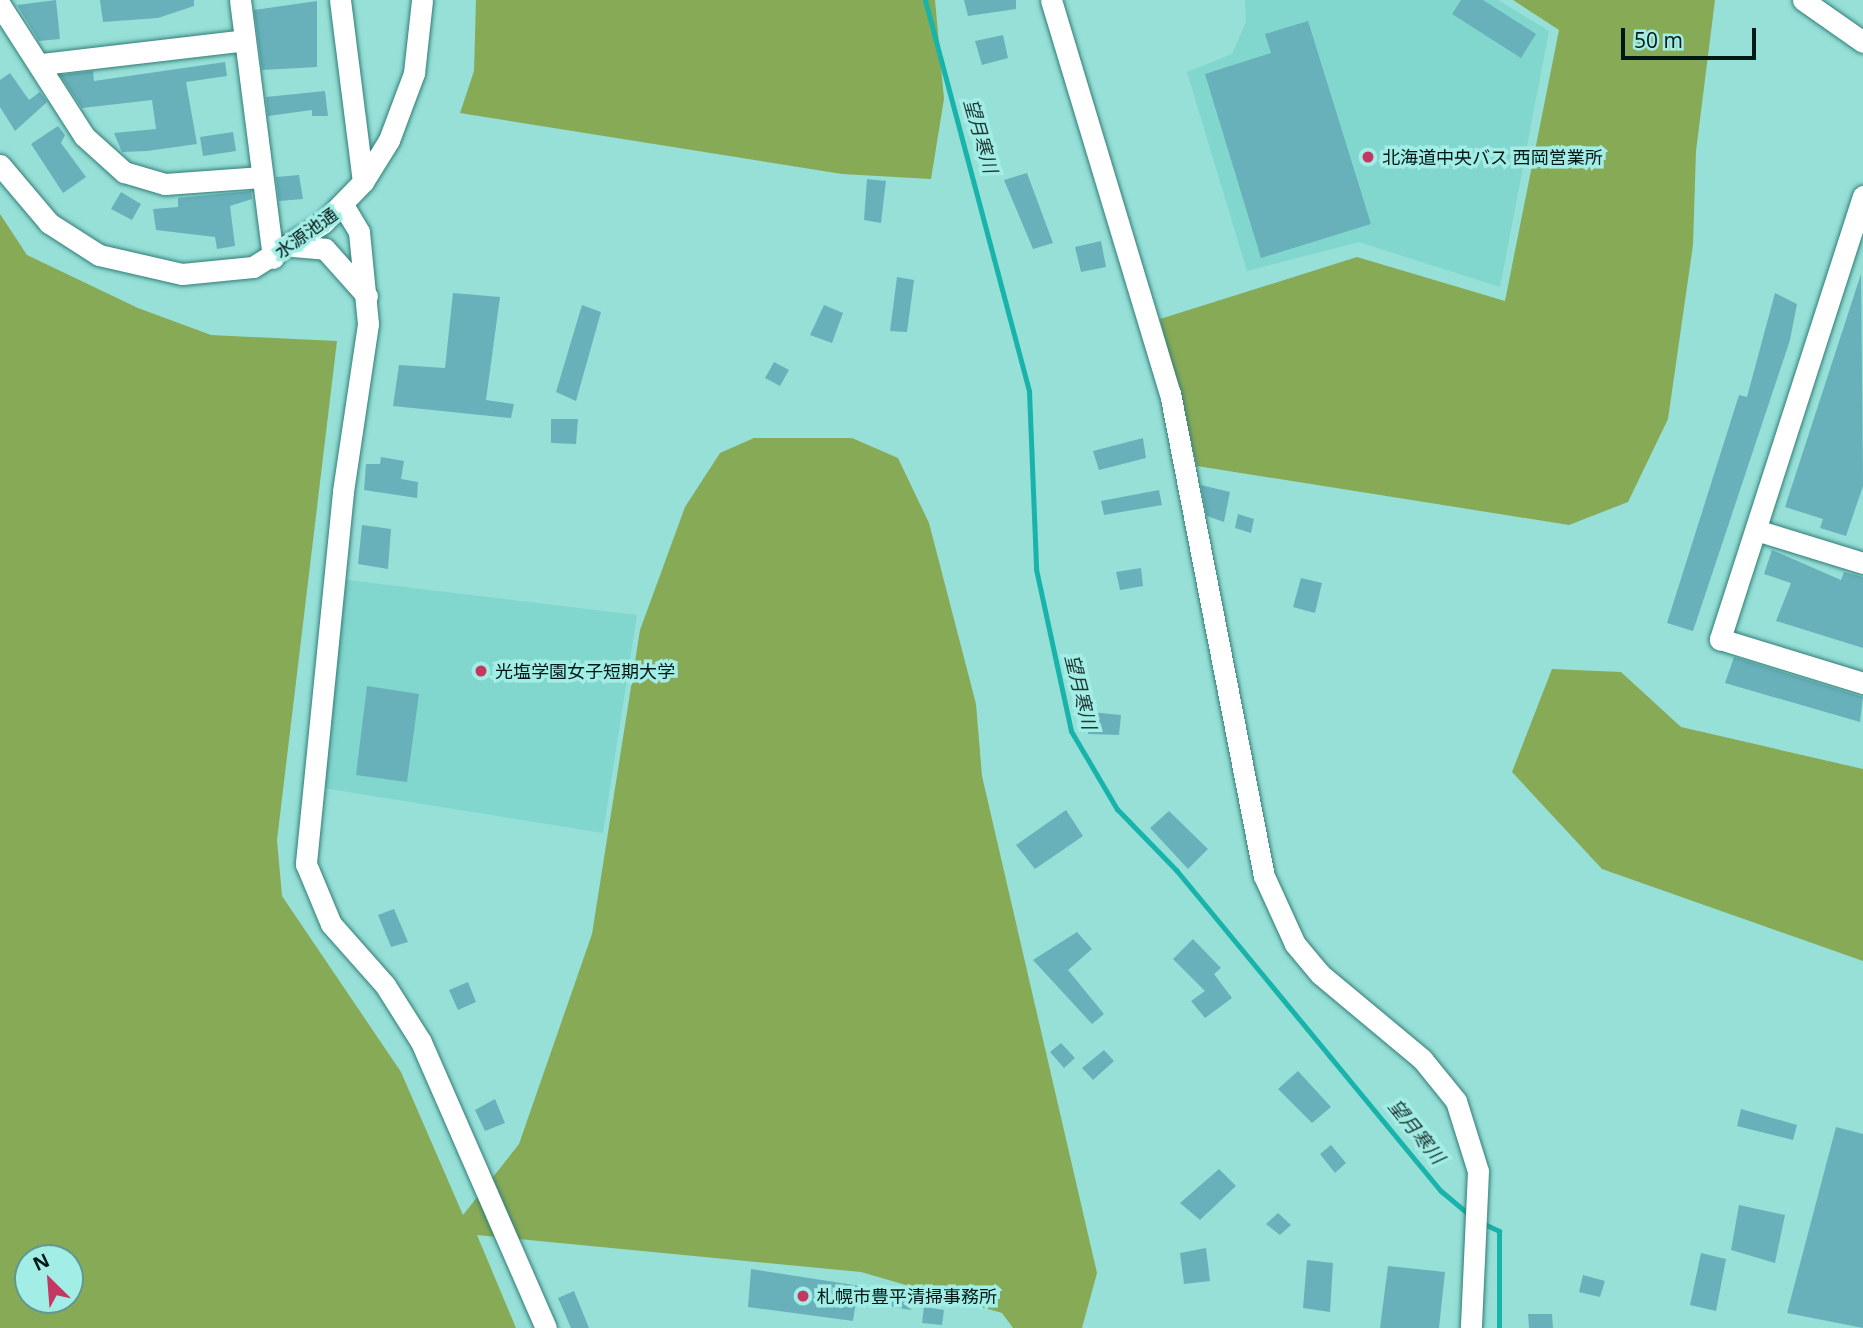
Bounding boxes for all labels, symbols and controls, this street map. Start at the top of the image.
scale bar [1625,14,1760,58]
text: 50 m [1634,26,1683,54]
water label: 望月寒川 [959,96,1001,176]
place label: 北海道中央バス 西岡営業所 [1382,146,1603,168]
marker: 北海道中央バス 西岡営業所 [1360,149,1376,165]
street label: 水源池通 [271,203,341,263]
water label: 望月寒川 [1060,652,1100,732]
place label: 光塩学園女子短期大学 [495,660,675,682]
marker: 光塩学園女子短期大学 [473,663,489,679]
water label: 望月寒川 [1383,1095,1449,1169]
north arrow [14,1244,84,1314]
text: N [28,1247,53,1277]
place label: 札幌市豊平清掃事務所 [817,1285,997,1307]
marker: 札幌市豊平清掃事務所 [795,1288,811,1304]

